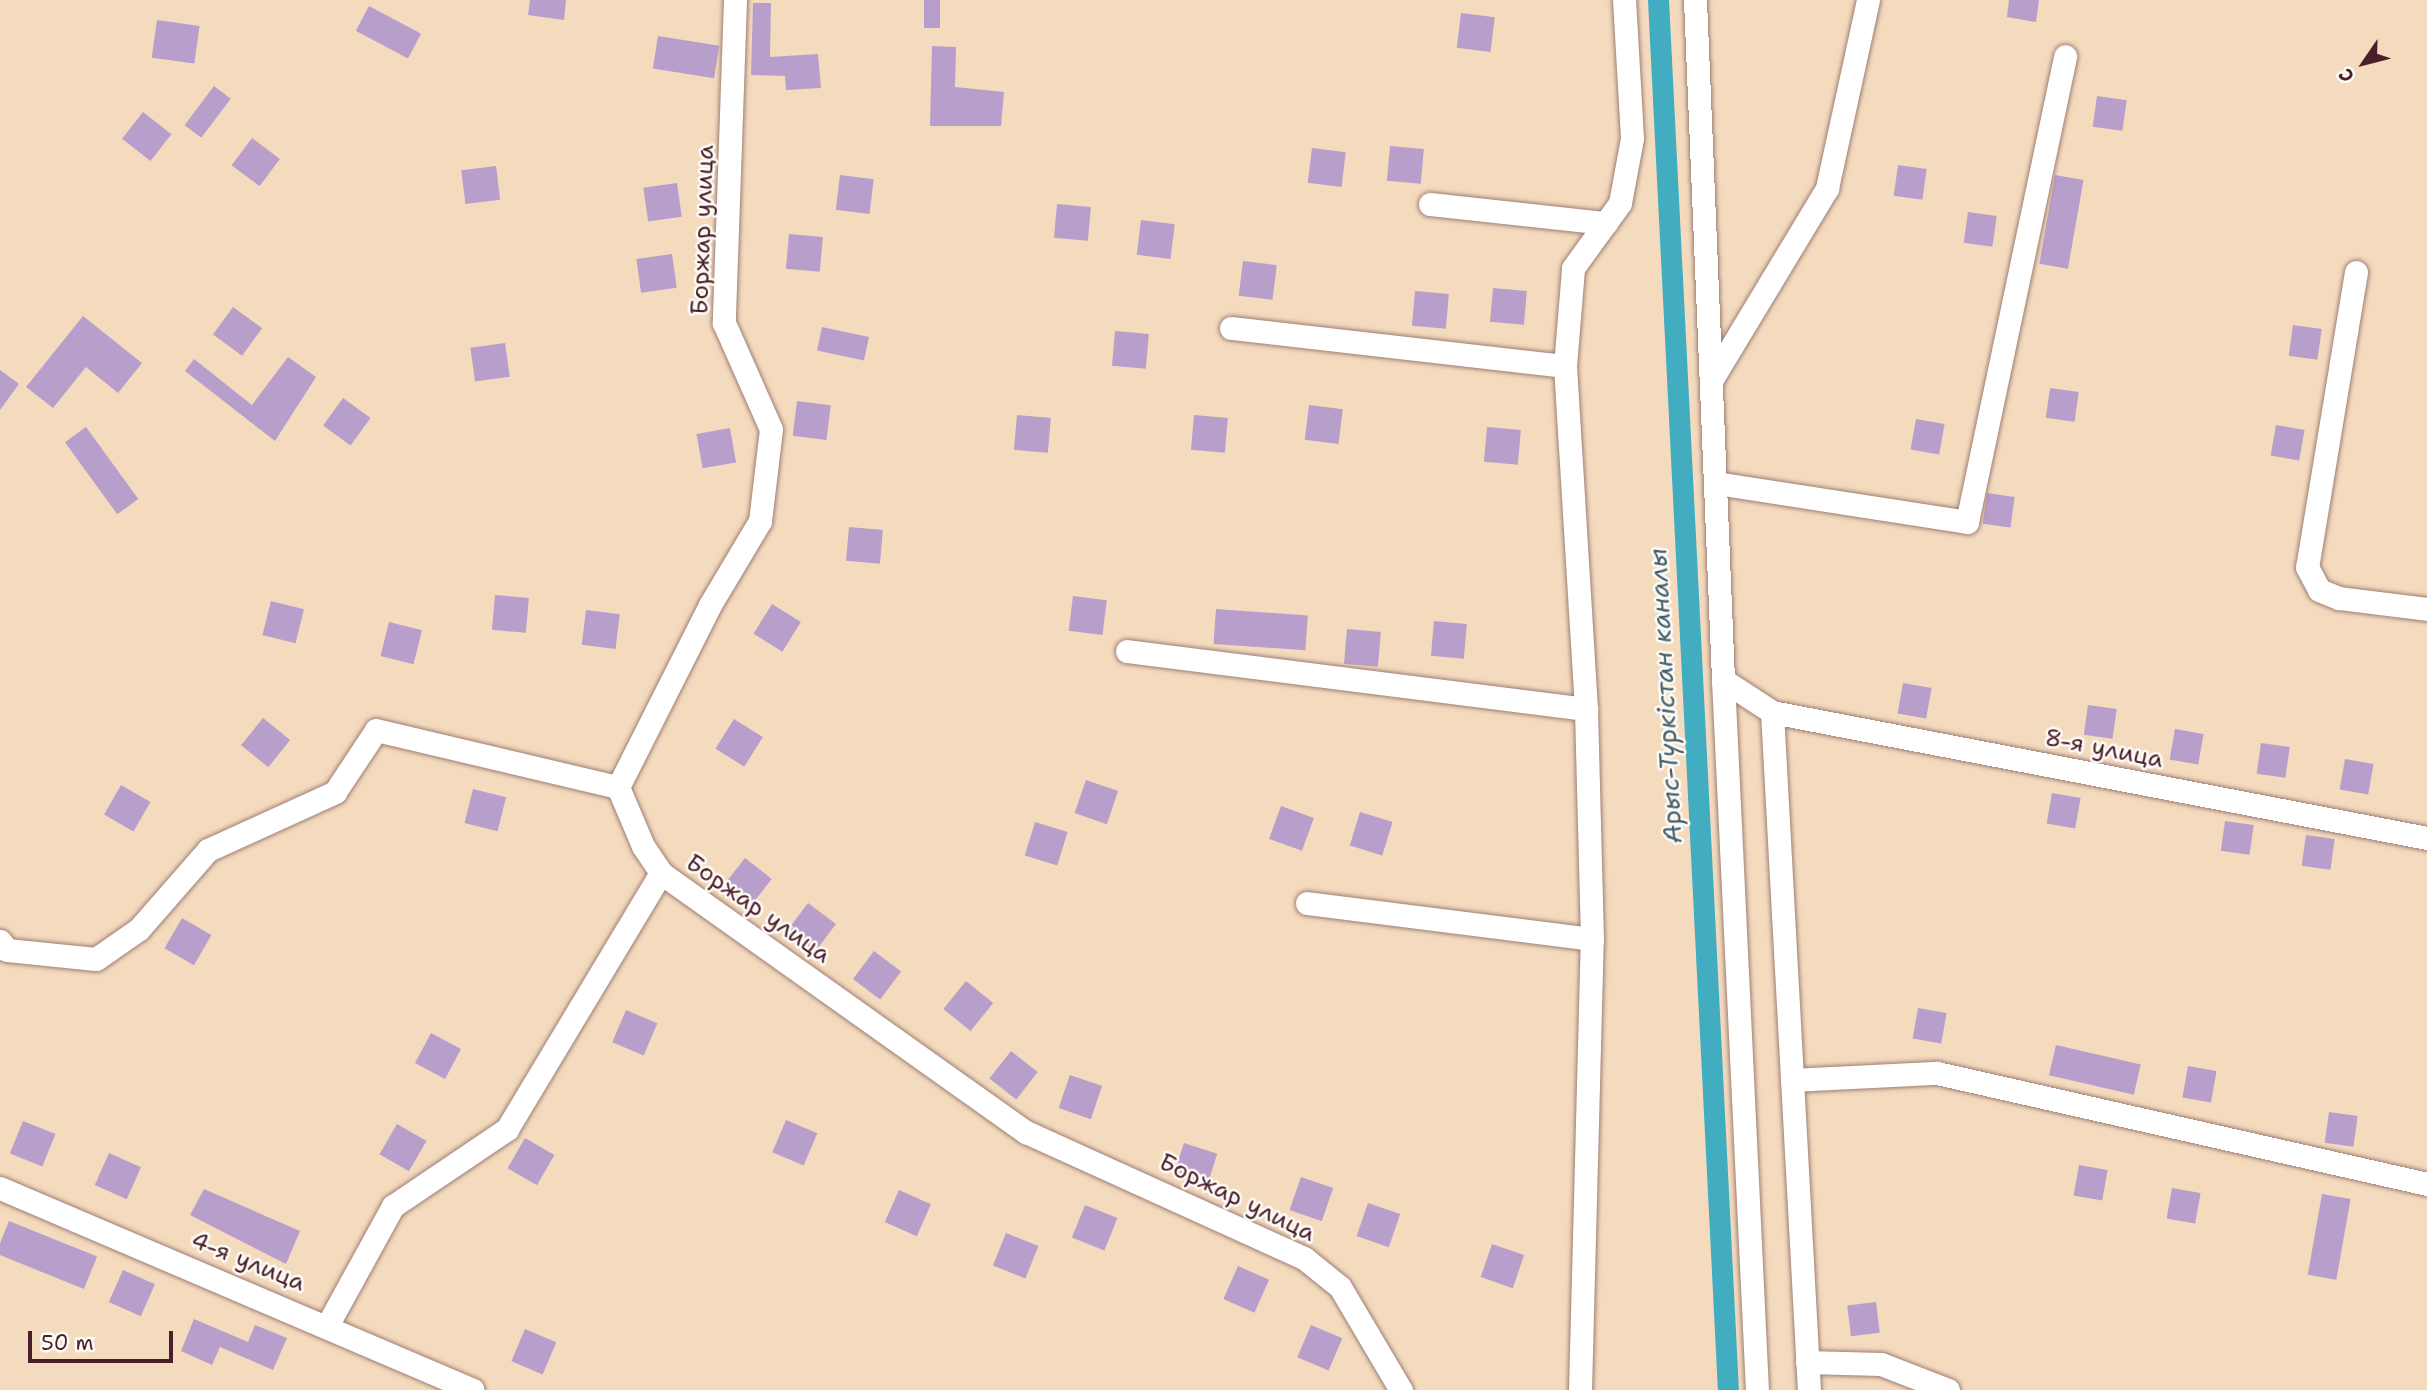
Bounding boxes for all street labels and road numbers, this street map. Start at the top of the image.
street label: Боржар улица [686,144,720,316]
street label: 8-я улица [2042,723,2166,775]
street label: Боржар улица [680,848,836,970]
street label: Боржар улица [1154,1148,1320,1248]
street label: 4-я улица [187,1226,309,1298]

